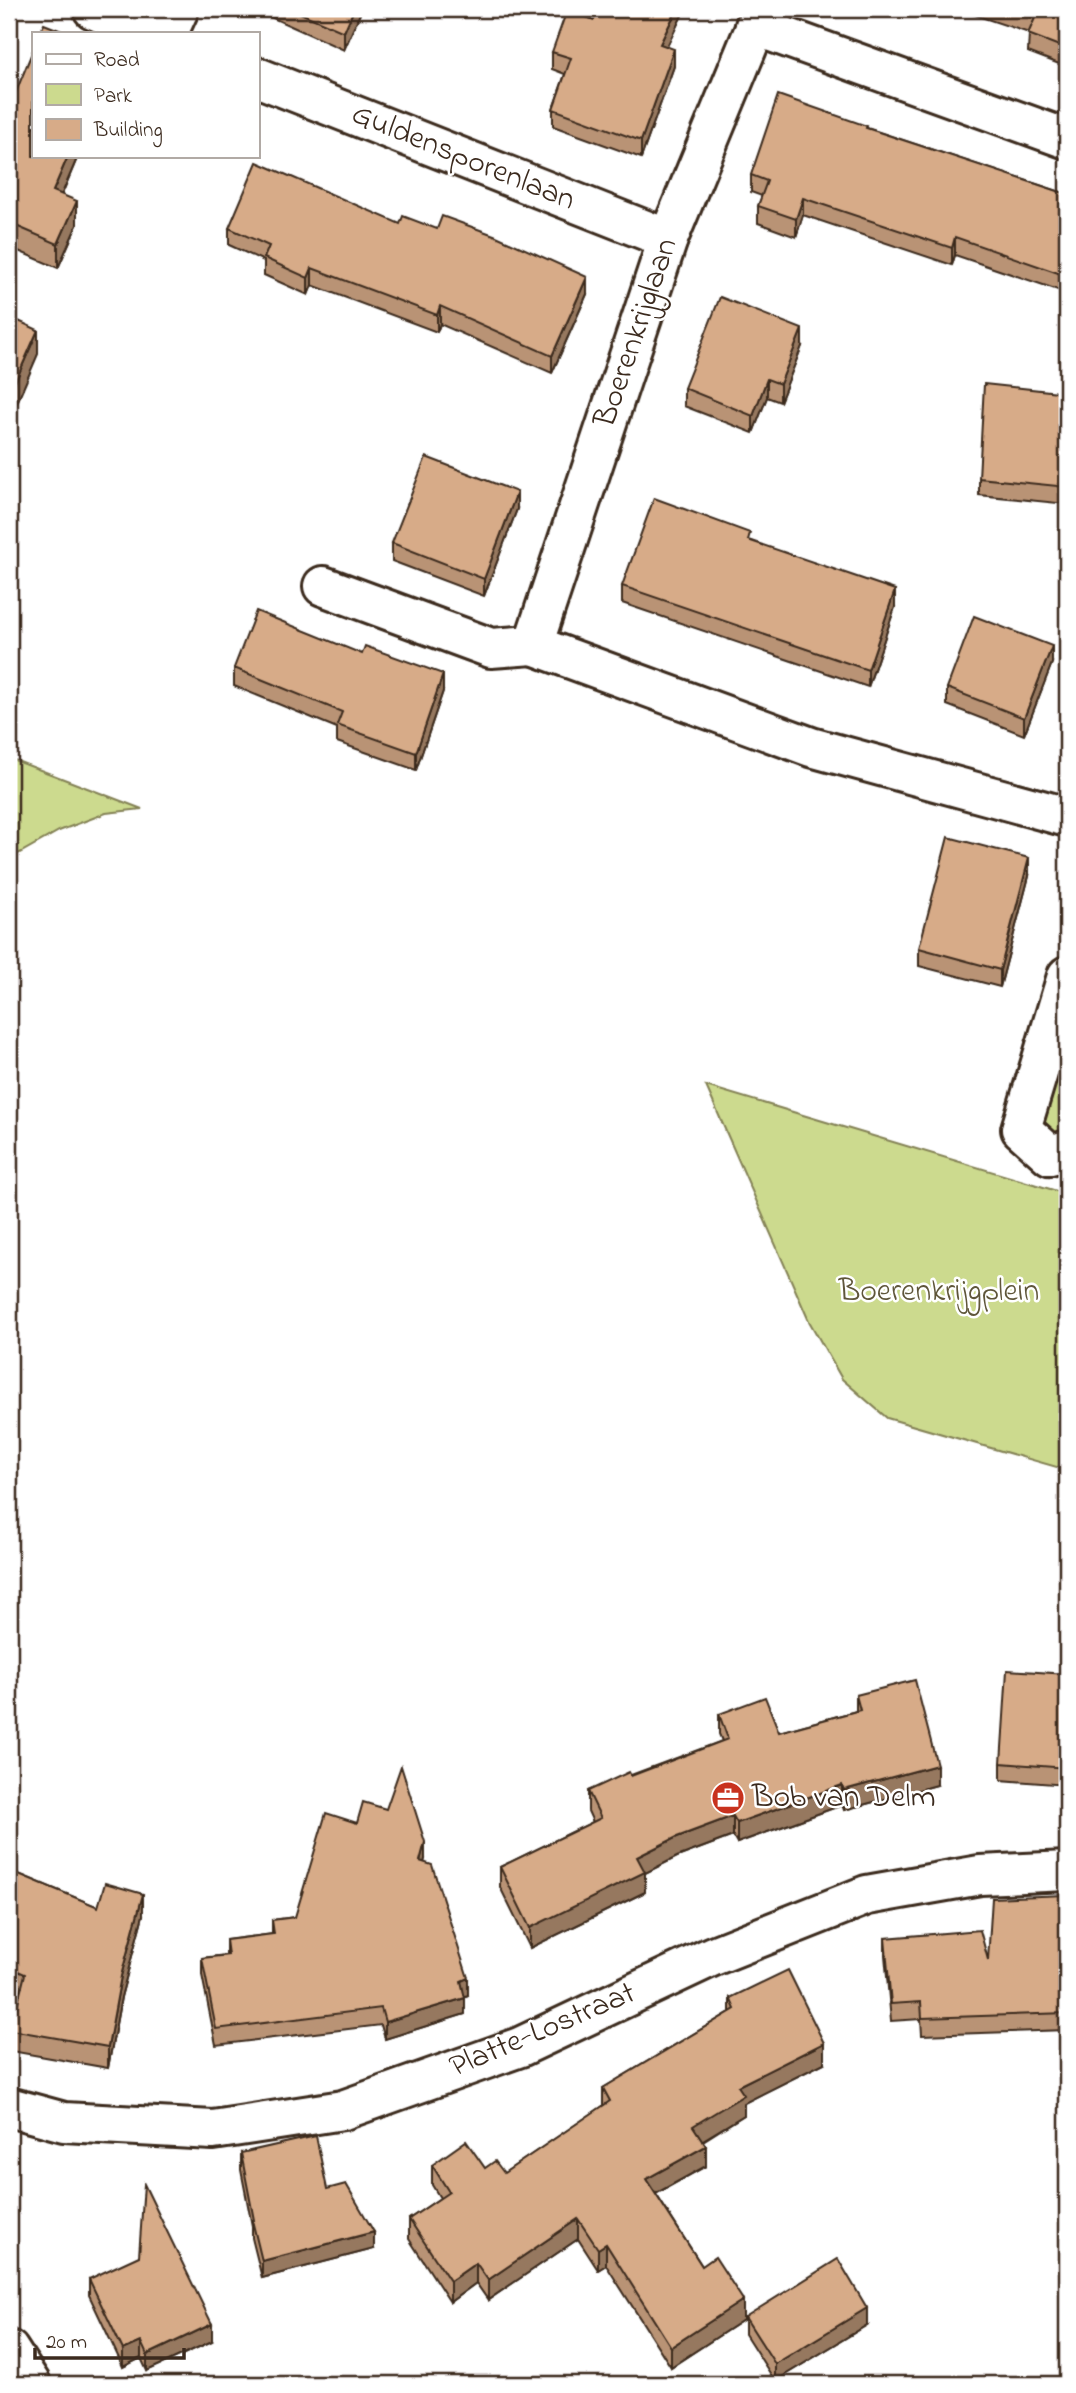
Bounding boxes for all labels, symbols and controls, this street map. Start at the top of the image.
legend [32,32,259,158]
text: Road [94,46,140,76]
text: Park [94,82,133,112]
street label: Guldensporenlaan [344,92,582,224]
text: Building [93,116,163,148]
street label: Boerenkrijglaan [582,232,691,435]
park label: Boerenkrijgplein [838,1269,1039,1316]
place label: Bob van Delm [751,1775,936,1822]
office icon: Bob van Delm [709,1779,747,1817]
street label: Platte-Lostraat [443,1971,643,2091]
scale bar [35,2316,184,2360]
text: 20 m [46,2328,87,2358]

